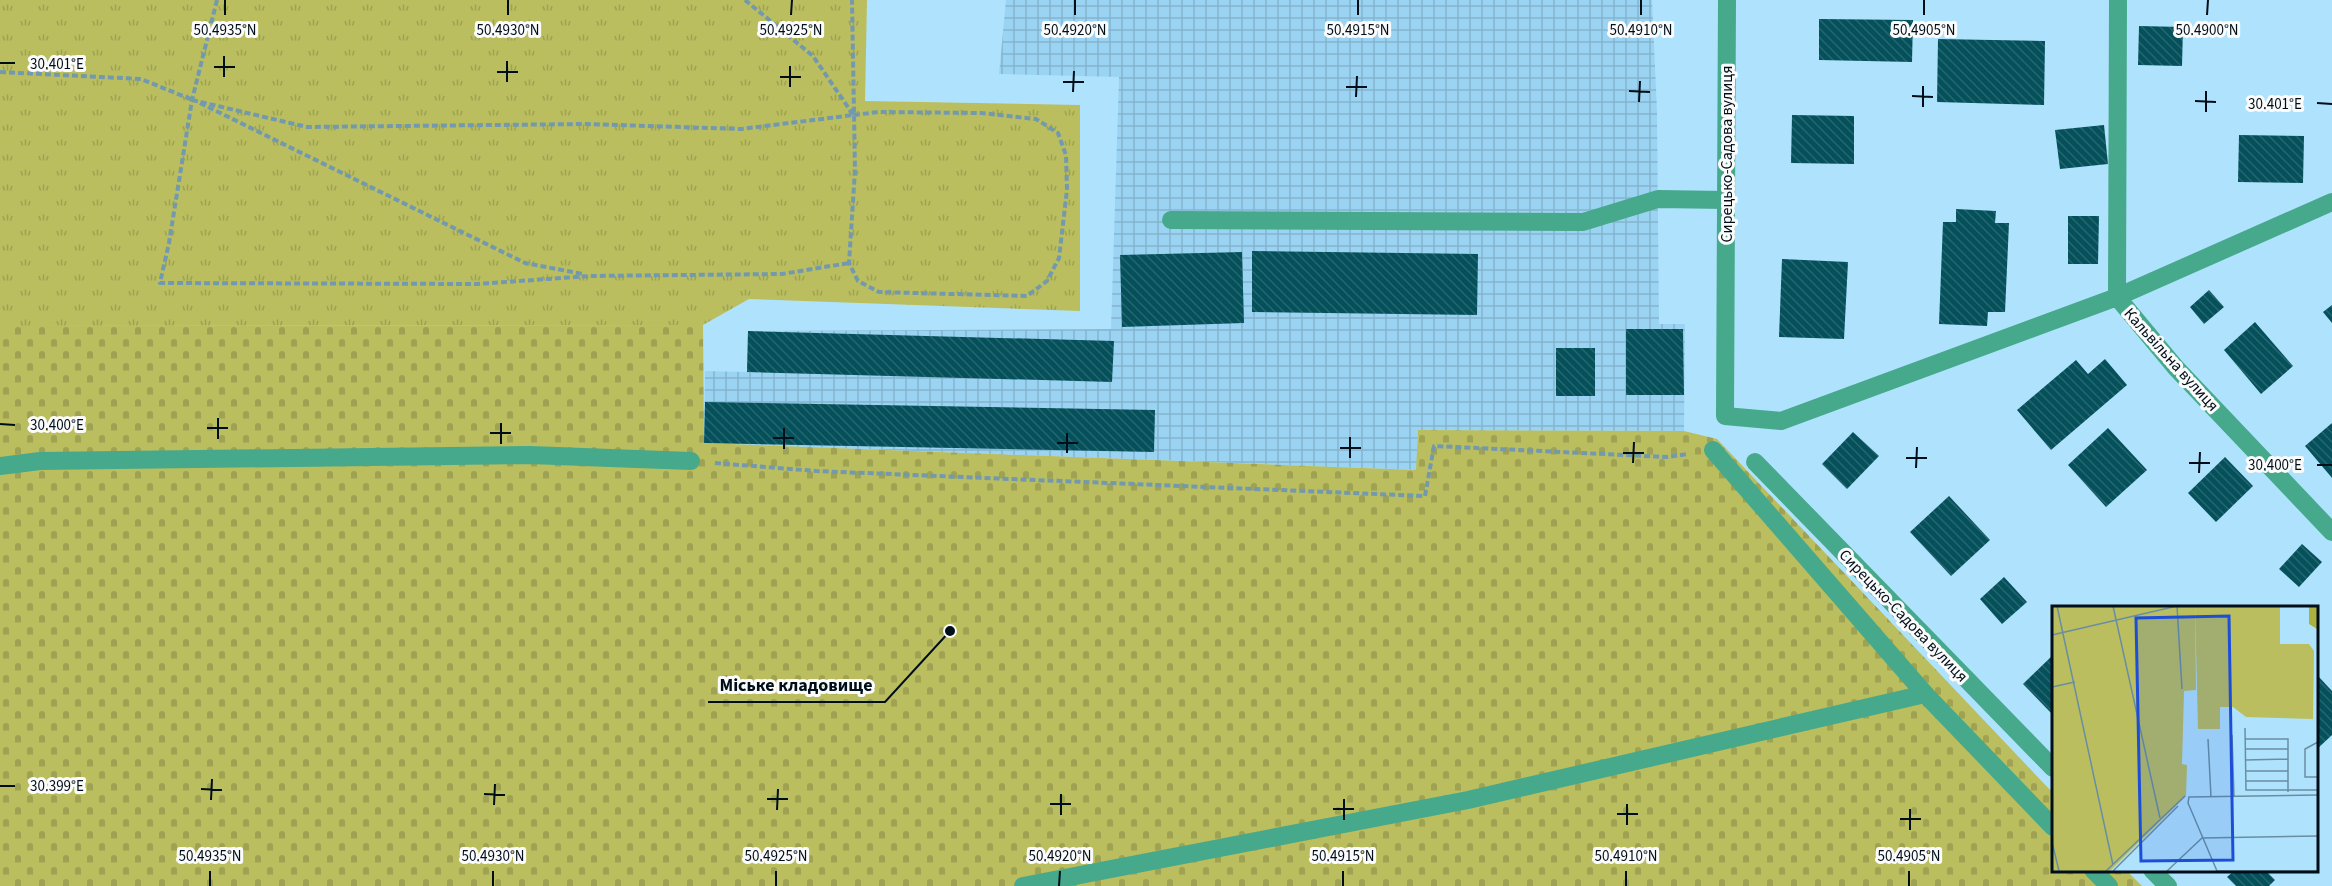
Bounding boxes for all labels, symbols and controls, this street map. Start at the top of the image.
text: 50.4935°N [193,20,257,41]
text: 50.4930°N [476,20,540,41]
text: 50.4925°N [759,20,823,41]
text: 50.4920°N [1043,20,1107,41]
text: 50.4915°N [1326,20,1390,41]
text: 50.4910°N [1609,20,1673,41]
text: 50.4905°N [1892,20,1956,41]
text: 50.4900°N [2175,20,2239,41]
text: 30.401°E [30,54,84,75]
street label: Сирецько-Садова вулиця [1716,65,1738,243]
text: 30.401°E [2248,94,2302,115]
street label: Кальвільна вулиця [2119,303,2224,416]
text: 30.400°E [30,415,84,436]
text: 30.400°E [2248,455,2302,476]
street label: Сирецько-Садова вулиця [1834,544,1973,687]
inset map [2052,606,2317,871]
callout: Міське кладовище [708,666,885,702]
text: Міське кладовище [719,673,873,698]
text: 30.399°E [30,776,84,797]
text: 50.4935°N [178,846,242,867]
text: 50.4930°N [461,846,525,867]
text: 50.4925°N [744,846,808,867]
text: 50.4920°N [1028,846,1092,867]
text: 50.4915°N [1311,846,1375,867]
text: 50.4910°N [1594,846,1658,867]
text: 50.4905°N [1877,846,1941,867]

